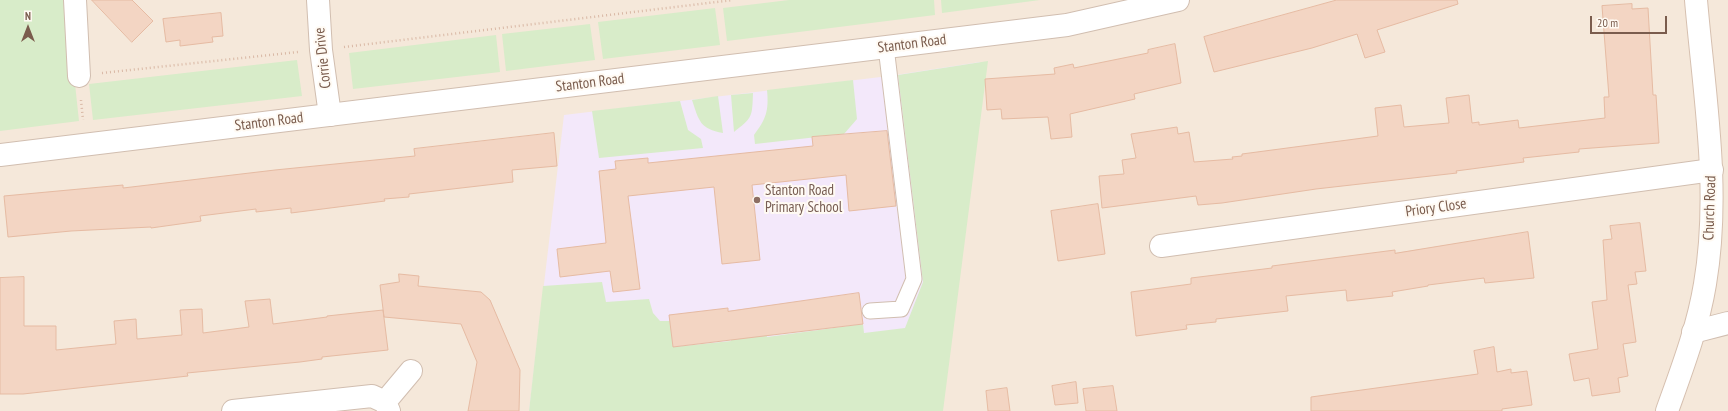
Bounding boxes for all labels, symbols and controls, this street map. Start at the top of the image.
north arrow [8,8,48,48]
scale bar [1592,8,1669,34]
text: N [25,9,31,23]
text: 20 m [1597,15,1618,30]
street label: Corrie Drive [311,27,335,89]
street label: Stanton Road [877,31,947,57]
street label: Stanton Road [555,70,625,96]
street label: Stanton Road [234,109,304,135]
street label: Church Road [1700,175,1720,241]
place label: Stanton Road Primary School [765,182,842,217]
marker: Stanton Road Primary School [752,195,762,205]
street label: Priory Close [1404,195,1468,221]

